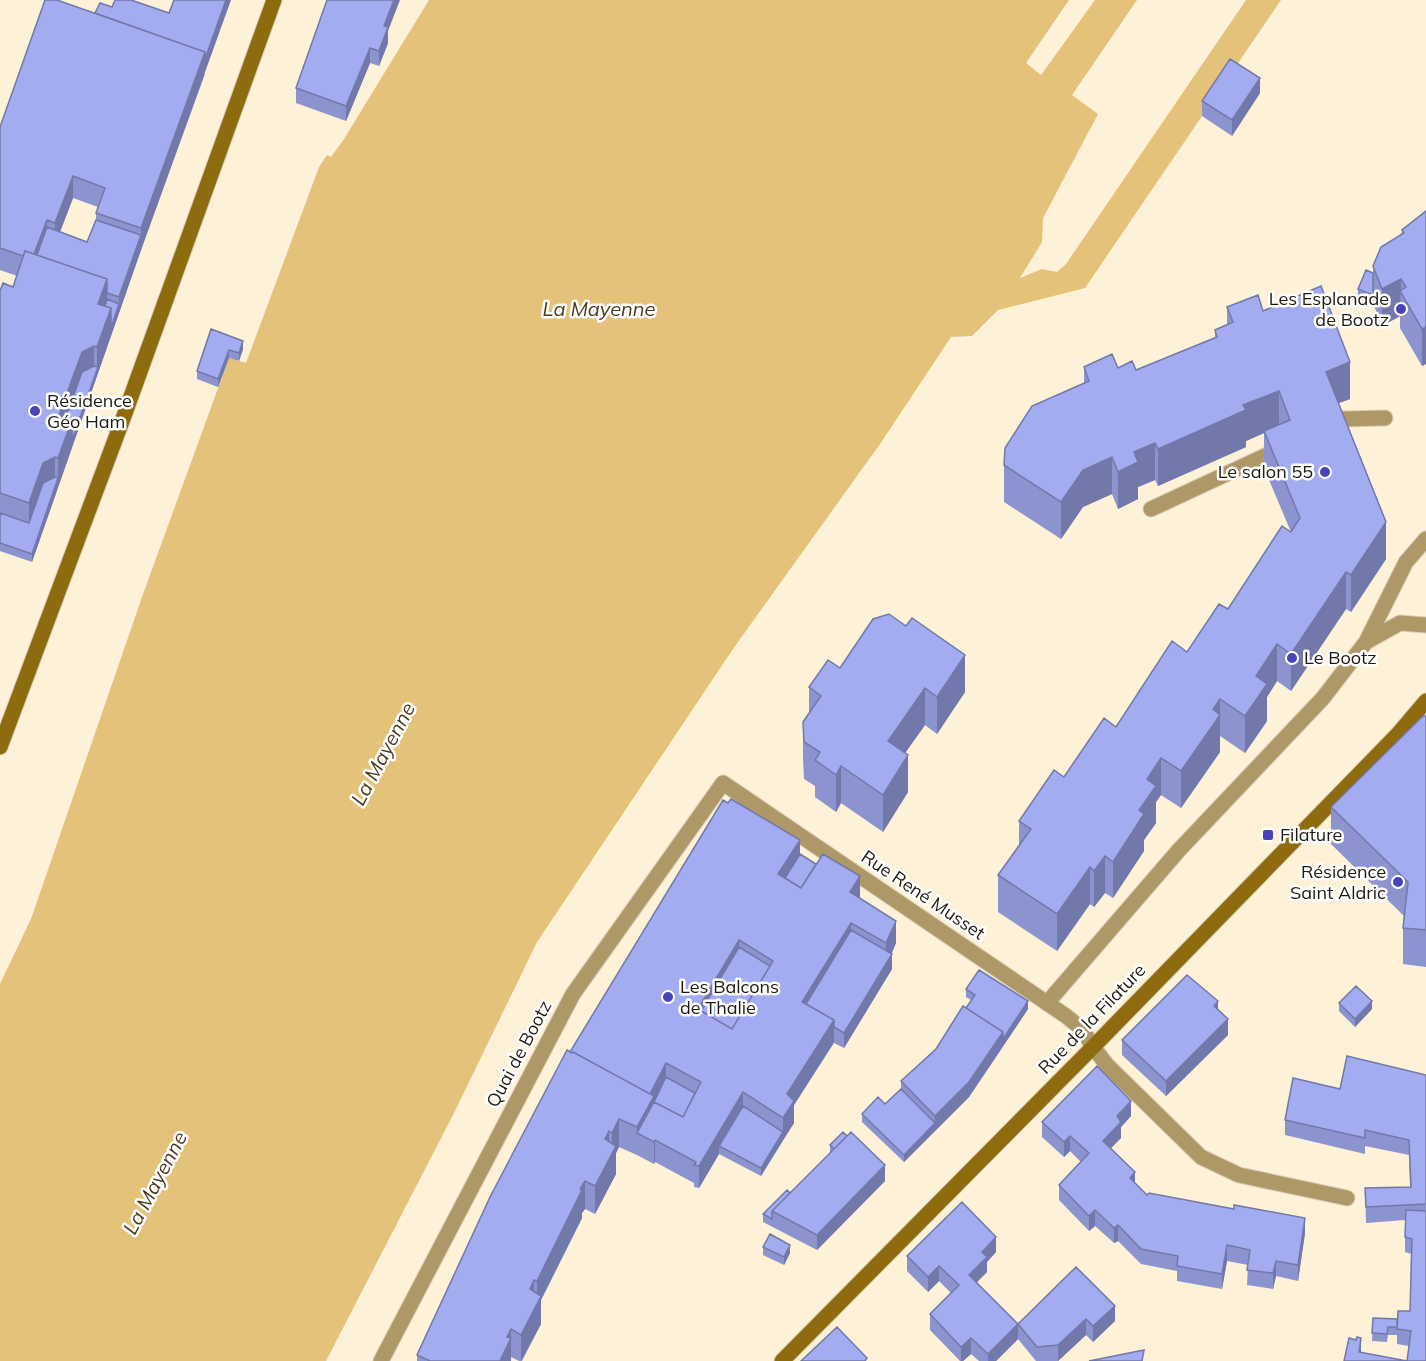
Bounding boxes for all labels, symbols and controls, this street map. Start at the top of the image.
place label: Les Esplanade de Bootz [1269,287,1389,331]
water label: La Mayenne [543,296,656,321]
marker: Les Esplanade de Bootz [1394,302,1408,316]
place label: Résidence Géo Ham [47,389,132,433]
marker: Résidence Géo Ham [28,404,42,418]
place label: Le salon 55 [1218,460,1313,483]
marker: Le salon 55 [1318,465,1332,479]
place label: Le Bootz [1304,646,1377,669]
marker: Le Bootz [1285,651,1299,665]
water label: La Mayenne [345,698,420,809]
place label: Filature [1280,823,1342,846]
marker: Filature [1261,828,1275,842]
street label: Rue René Musset [857,845,989,944]
place label: Résidence Saint Aldric [1290,860,1386,904]
marker: Résidence Saint Aldric [1391,875,1405,889]
street label: Rue de la Filature [1033,959,1150,1079]
place label: Les Balcons de Thalie [680,975,779,1019]
marker: Les Balcons de Thalie [661,990,675,1004]
street label: Quai de Bootz [481,996,556,1111]
water label: La Mayenne [117,1127,192,1238]

